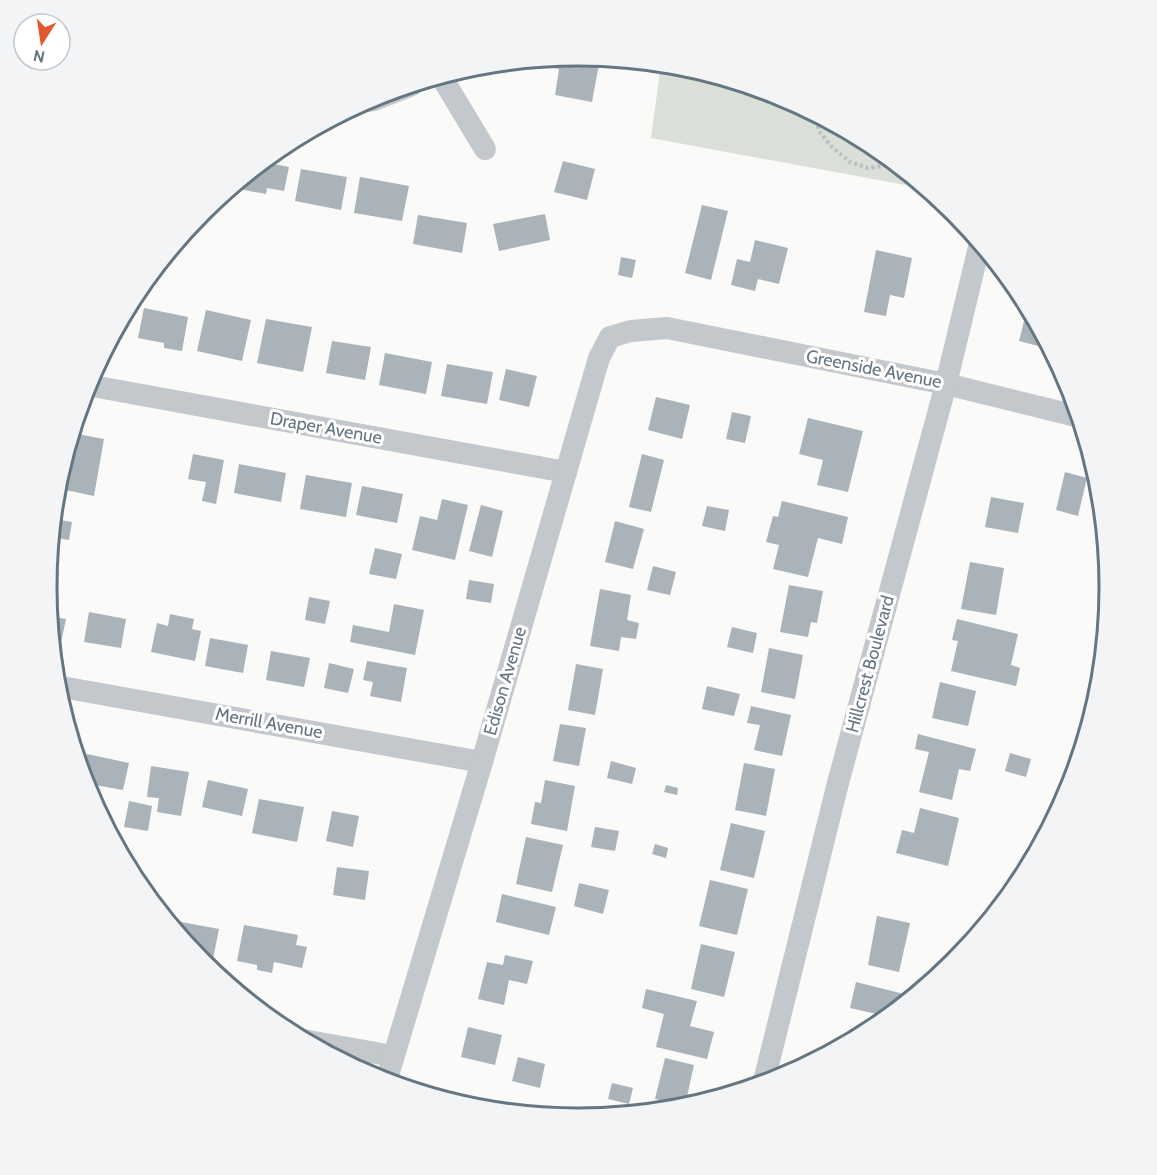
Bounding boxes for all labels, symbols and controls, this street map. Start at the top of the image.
north arrow [12,12,72,72]
text: N [31,46,46,67]
street label: Greenside Avenue [804,345,944,393]
street label: Draper Avenue [268,407,384,449]
street label: Hillcrest Boulevard [841,593,899,735]
street label: Edison Avenue [479,624,531,738]
street label: Merrill Avenue [214,703,324,743]

